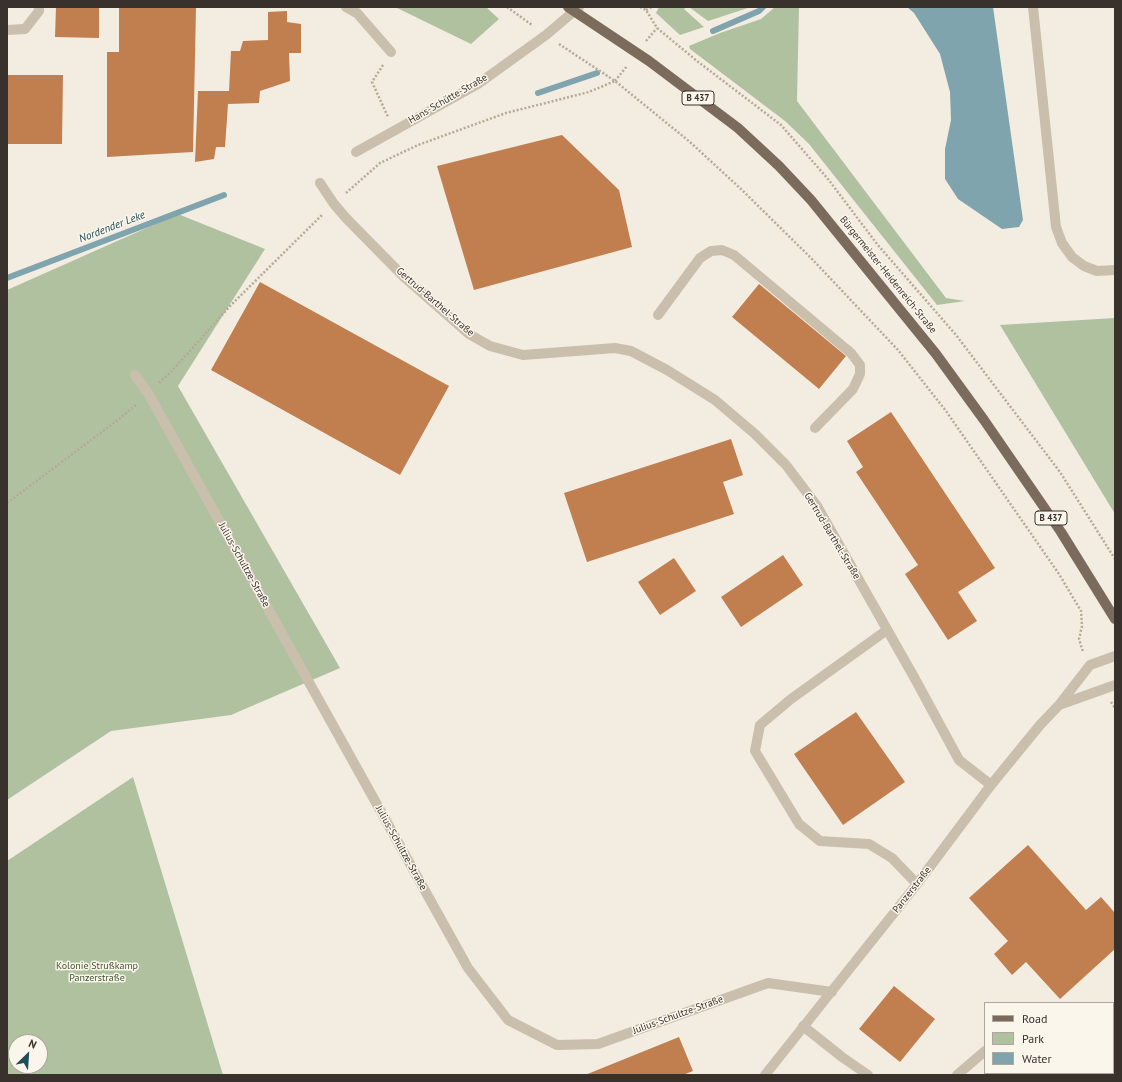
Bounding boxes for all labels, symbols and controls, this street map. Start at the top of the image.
street label: Hans-Schütte-Straße [406,72,490,126]
road number: B 437 [682,91,714,105]
water label: Nordender Leke [77,208,147,246]
street label: Bürgermeister-Heidenreich-Straße [837,214,939,336]
street label: Gertrud-Barthel-Straße [394,265,476,339]
street label: Gertrud-Barthel-Straße [801,490,863,582]
road number: B 437 [1035,511,1067,525]
street label: Julius-Schultze-Straße [216,520,272,610]
street label: Julius-Schultze-Straße [373,803,429,893]
street label: Panzerstraße [890,864,934,916]
park label: Kolonie Strußkamp Panzerstraße [56,960,138,984]
street label: Julius-Schultze-Straße [631,993,725,1037]
legend [984,1002,1114,1074]
text: Road [1022,1011,1047,1026]
text: Park [1022,1031,1044,1046]
north arrow [8,1034,48,1074]
text: N [26,1036,39,1052]
text: Water [1022,1051,1052,1066]

